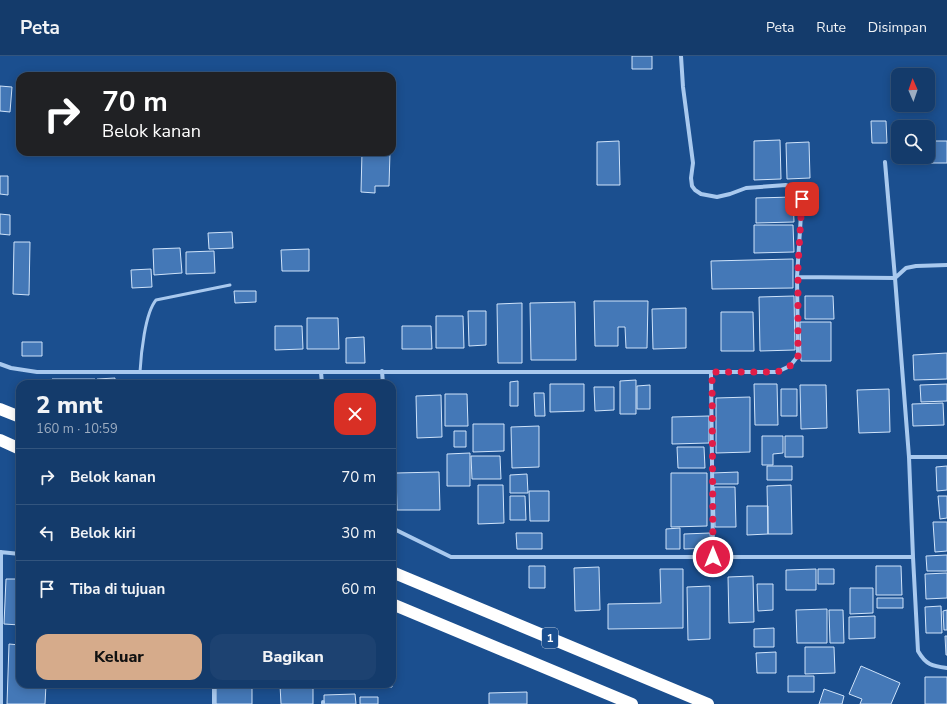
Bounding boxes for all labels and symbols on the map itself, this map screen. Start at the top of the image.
north arrow [891,68,935,112]
pin [785,182,819,216]
position arrow [692,536,734,578]
road number: 1 [542,628,558,648]

